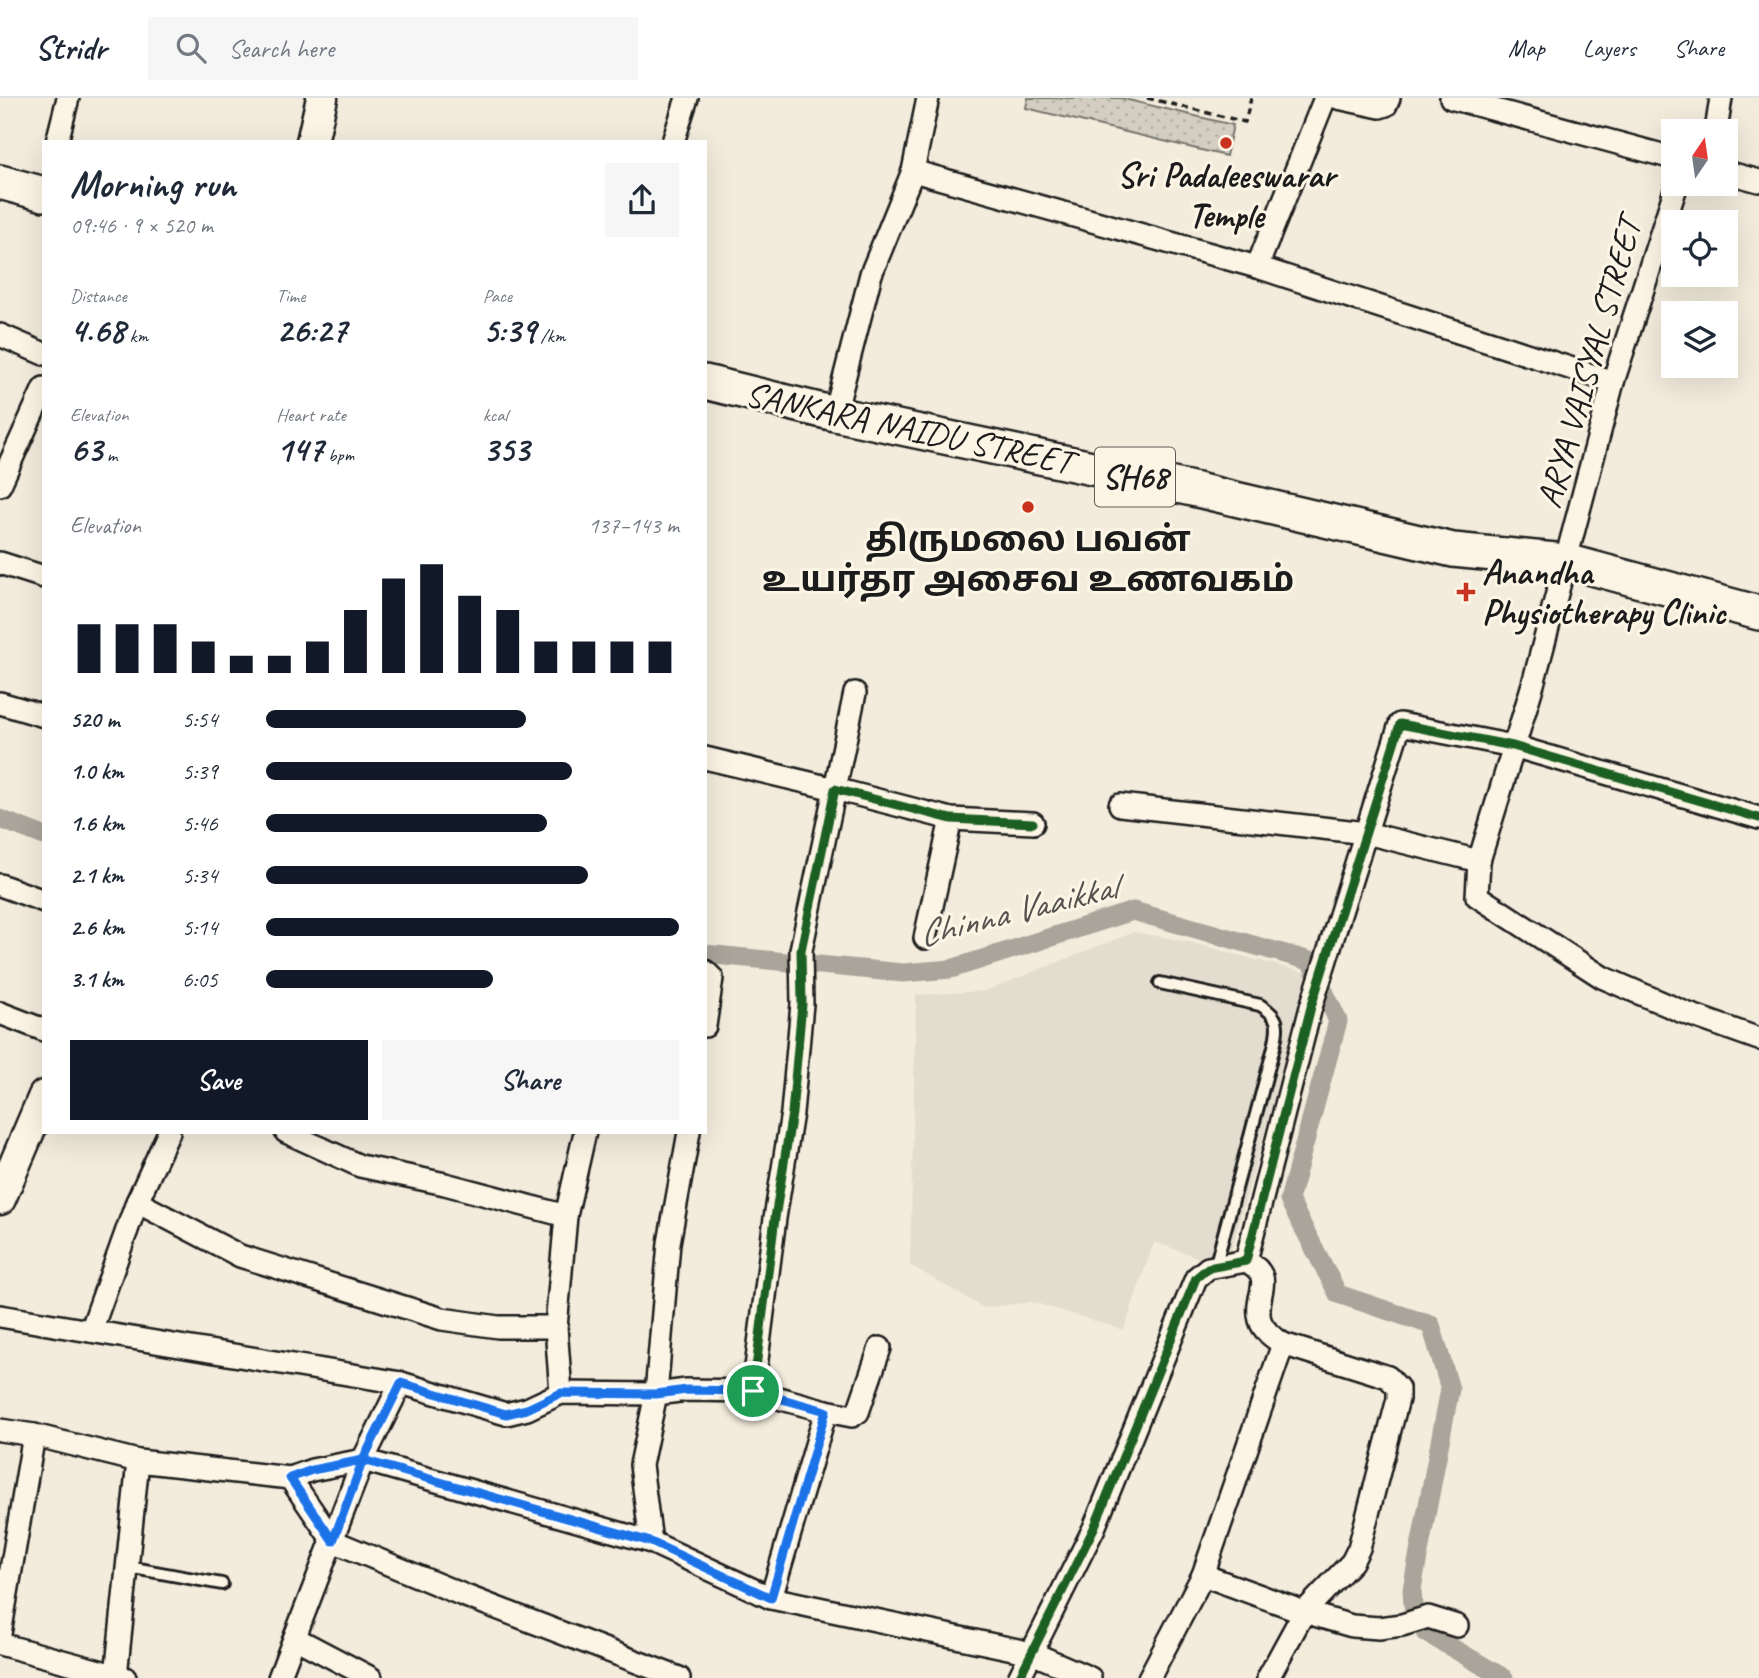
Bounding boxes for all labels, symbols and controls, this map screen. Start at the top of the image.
search box [148,17,638,80]
text: Stridr [35,27,106,69]
icon: search [172,29,210,67]
text: Search here [228,32,334,65]
text: Map [1508,33,1545,63]
text: Layers [1583,33,1636,63]
text: Share [1674,33,1724,63]
north arrow [1661,119,1738,196]
map controls [1661,119,1738,378]
marker: Sri Padaleeswarar Temple [1218,135,1234,151]
place label: Sri Padaleeswarar Temple [1117,153,1338,238]
text: Morning run [70,161,236,208]
button: share [605,163,679,237]
street label: ARYA VAISYAL STREET [1526,206,1654,513]
button: locate [1661,210,1738,287]
text: 09:46 · 9 × 520 m [70,211,213,240]
text: Distance [70,284,127,308]
text: Time [276,284,305,308]
text: Pace [483,284,512,308]
button: layers [1661,301,1738,378]
text: 4.68 [70,308,125,353]
text: 26:27 [276,308,347,353]
text: 5:39 [483,308,536,353]
text: km [125,324,148,348]
text: /km [536,324,565,348]
street label: SANKARA NAIDU STREET [741,371,1083,486]
text: Elevation [70,403,128,427]
text: Heart rate [276,403,346,427]
text: kcal [483,403,508,427]
text: 63 [70,427,102,472]
text: 147 [276,427,323,472]
text: 353 [483,427,529,472]
text: m [102,443,118,467]
text: bpm [323,443,354,467]
road number: SH68 [1095,448,1175,506]
marker: திருமலை பவன் உயர்தர அசைவ உணவகம் [1020,499,1036,515]
text: Elevation [70,511,141,540]
text: 137–143 m [588,511,679,540]
place label: திருமலை பவன் உயர்தர அசைவ உணவகம் [762,517,1294,602]
place label: Anandha Physiotherapy Clinic [1482,550,1727,635]
marker: Anandha Physiotherapy Clinic [1456,582,1476,602]
text: 520 m [70,705,119,734]
text: 5:54 [182,705,218,734]
text: 1.0 km [70,757,124,786]
text: 5:39 [182,757,218,786]
text: 1.6 km [70,809,124,838]
text: 5:46 [182,809,218,838]
water label: Chinna Vaaikkal [913,860,1132,957]
text: 2.1 km [70,861,124,890]
text: 5:34 [182,861,218,890]
text: 2.6 km [70,913,124,942]
text: 5:14 [182,913,218,942]
text: 3.1 km [70,965,124,994]
text: 6:05 [182,965,218,994]
button: Save [70,1040,368,1120]
button: Share [382,1040,679,1120]
pin [723,1361,783,1421]
icon: arrive [734,1372,772,1410]

